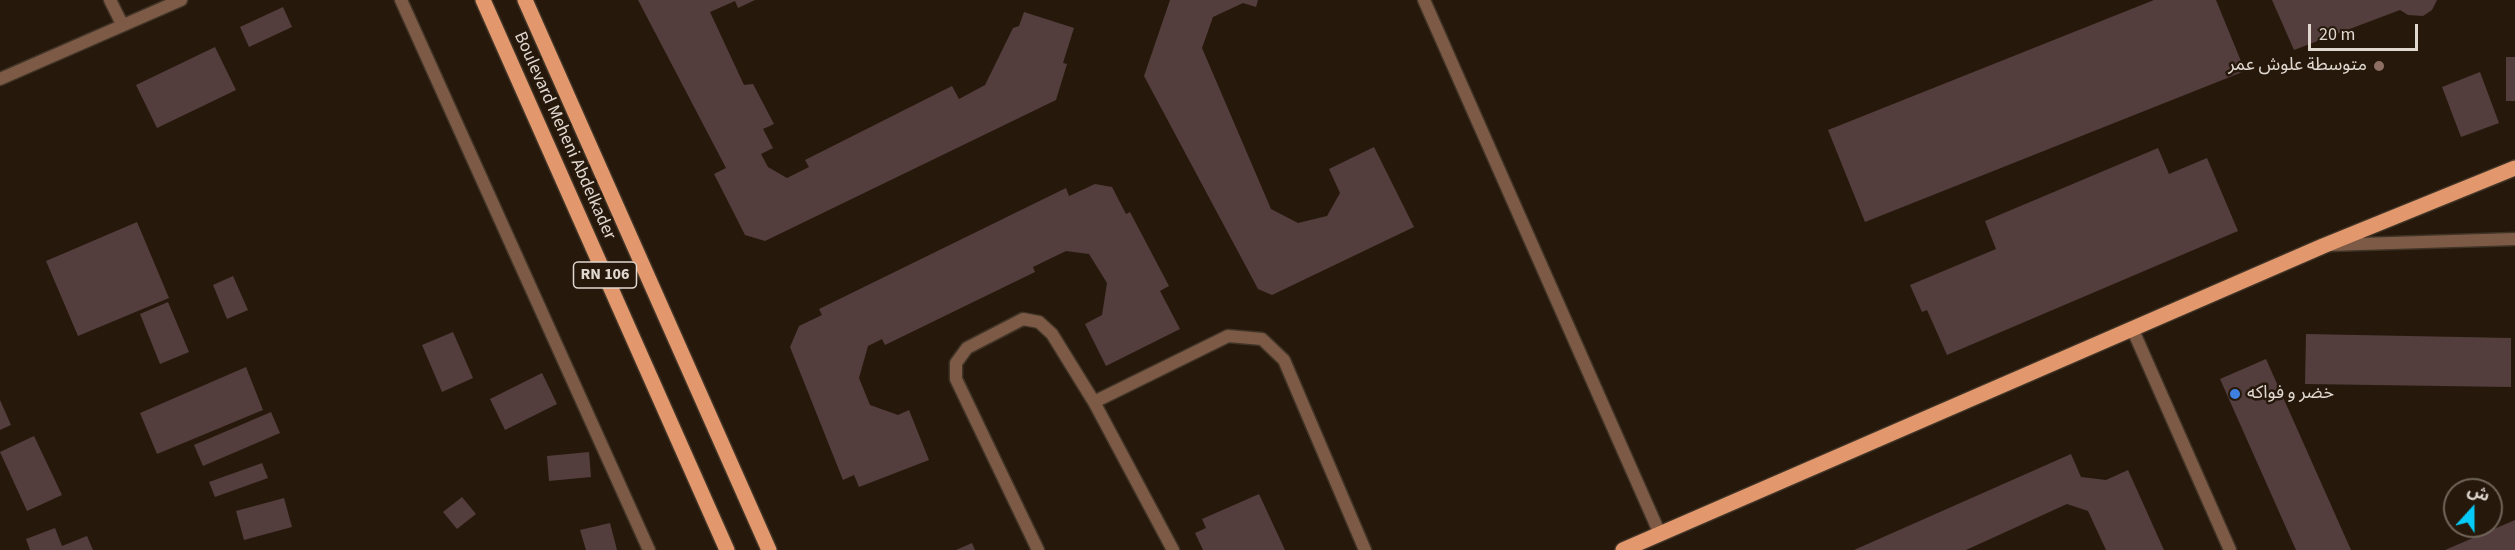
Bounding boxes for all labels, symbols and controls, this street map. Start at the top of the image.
scale bar [2311,12,2420,50]
text: 20 m [2319,22,2355,47]
street label: Boulevard Meheni Abdelkader [508,29,620,243]
place label: متوسطة علوش عمر [2228,55,2367,77]
marker: متوسطة علوش عمر [2372,59,2386,73]
road number: RN 106 [574,262,636,288]
place label: خضر و فواكه [2247,383,2334,405]
marker: خضر و فواكه [2228,387,2242,401]
north arrow [2443,478,2503,538]
text: ش [2465,479,2493,507]

